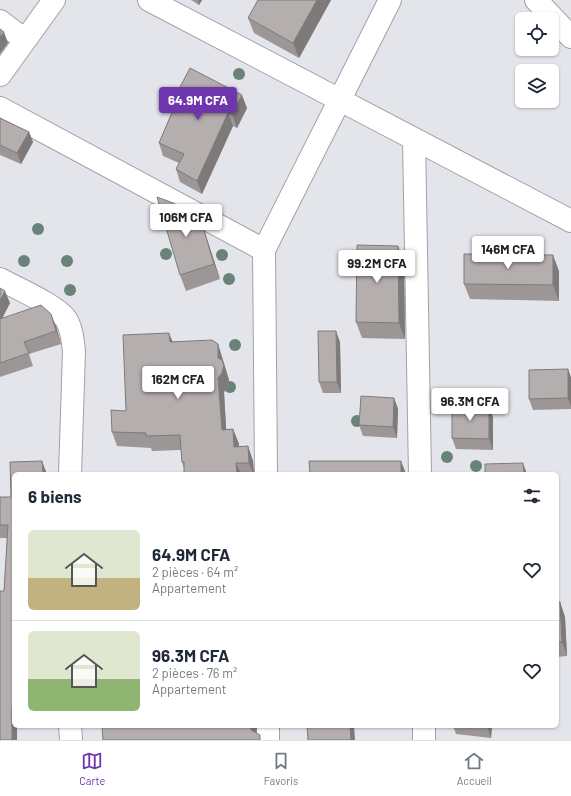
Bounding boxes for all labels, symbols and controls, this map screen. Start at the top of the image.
map controls [515,12,559,108]
button: locate [515,12,559,56]
button: layers [515,64,559,108]
pin: 64.9M CFA [152,87,244,121]
text: 64.9M CFA [168,92,228,108]
pin: 106M CFA [145,204,227,238]
text: 106M CFA [159,209,213,225]
pin: 146M CFA [467,236,549,270]
text: 146M CFA [481,241,535,257]
pin: 99.2M CFA [331,250,423,284]
text: 99.2M CFA [347,255,407,271]
pin: 162M CFA [137,366,219,400]
text: 162M CFA [151,371,205,387]
pin: 96.3M CFA [424,388,516,422]
text: 96.3M CFA [440,393,500,409]
icon: filters [521,485,543,507]
text: 6 biens [28,486,82,506]
text: 64.9M CFA [152,544,231,564]
icon: home [60,546,108,594]
icon: heart [521,559,543,581]
text: 2 pièces · 64 m² [152,564,238,580]
text: Appartement [152,580,227,596]
text: 96.3M CFA [152,645,229,665]
icon: home [60,647,108,695]
icon: heart [521,660,543,682]
text: 2 pièces · 76 m² [152,665,237,681]
text: Appartement [152,681,227,697]
tab: Carte [79,750,105,787]
tab: Favoris [264,750,298,787]
tab: Accueil [457,750,492,787]

